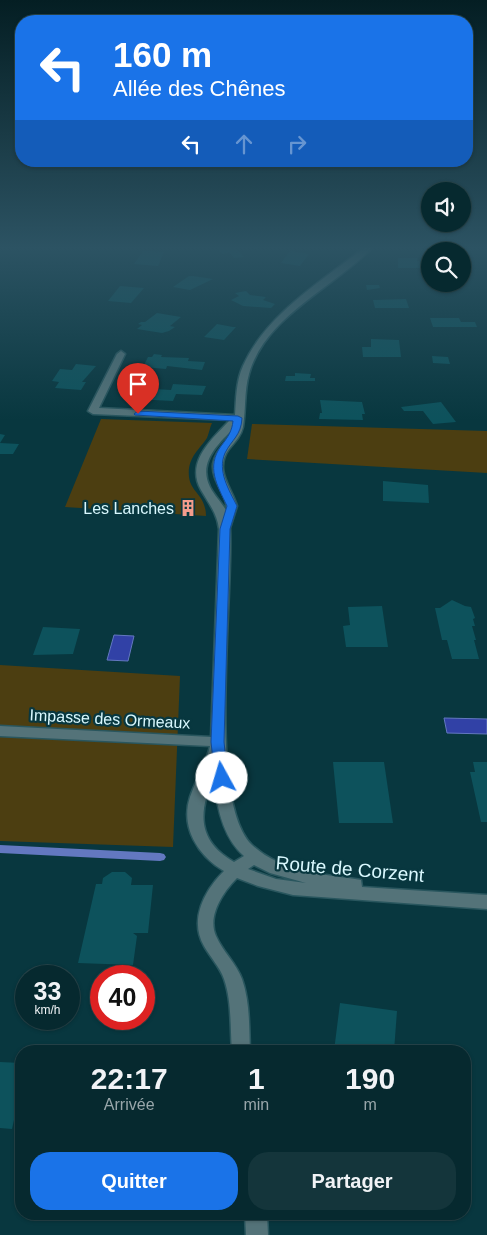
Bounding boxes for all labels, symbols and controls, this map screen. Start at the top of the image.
icon: left [30,35,95,100]
text: 160 m [113,35,212,74]
text: Allée des Chênes [113,76,285,101]
icon: left [177,130,205,158]
icon: ahead [230,130,258,158]
icon: right [283,130,311,158]
map controls [421,182,471,292]
button: sound [421,182,471,232]
button: search [421,242,471,292]
pin [117,363,159,414]
icon: arrive [124,370,152,398]
building icon: Les Lanches [178,498,198,518]
place label: Les Lanches [83,500,174,517]
street label: Impasse des Ormeaux [29,706,191,732]
position arrow [195,751,247,803]
street label: Route de Corzent [275,852,426,886]
speed limit sign: 40 [90,965,155,1030]
text: 33 [34,977,61,1005]
text: km/h [34,1003,61,1017]
text: 22:17 [91,1062,168,1095]
text: 1 [248,1062,265,1095]
text: 190 [345,1062,395,1095]
text: Arrivée [104,1096,155,1113]
text: min [243,1096,269,1113]
text: m [363,1096,377,1113]
button: Quitter [30,1152,238,1210]
button: Partager [248,1152,456,1210]

